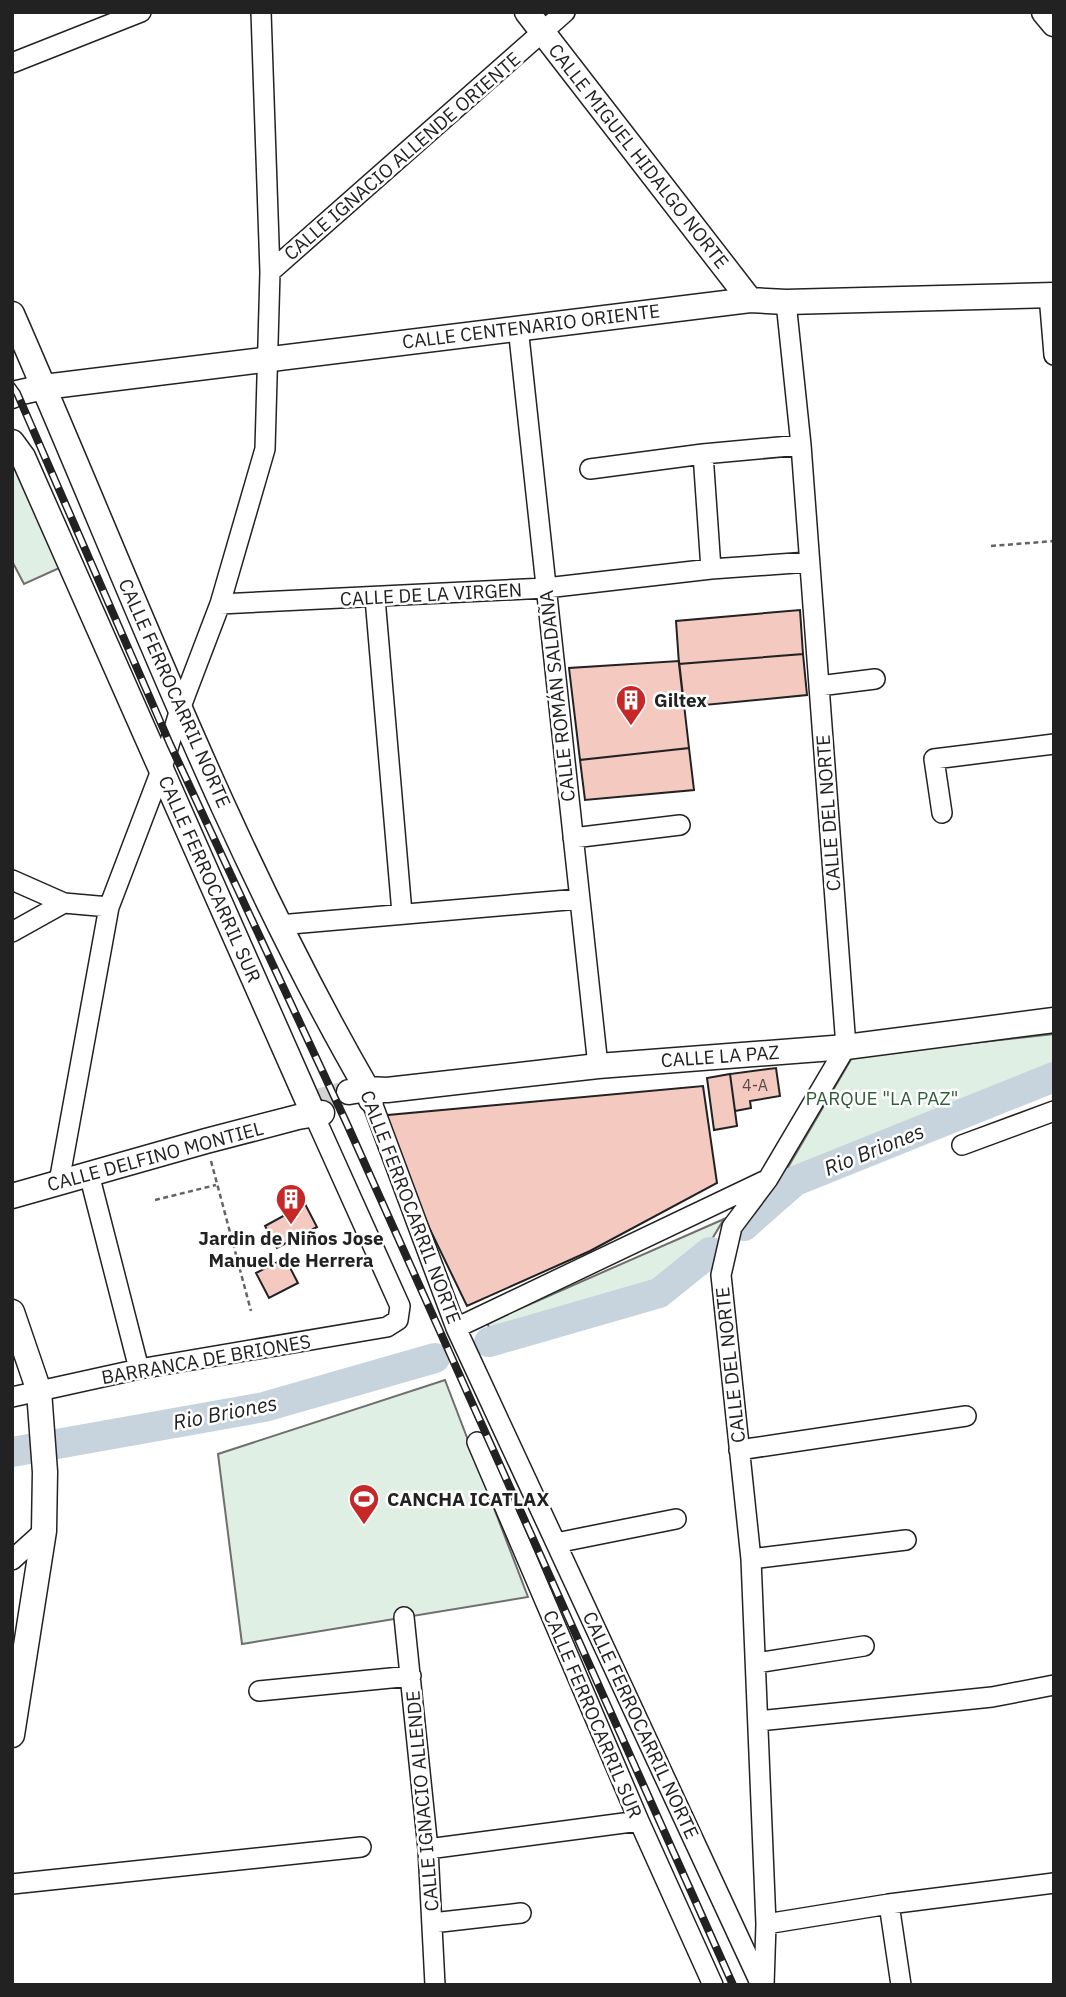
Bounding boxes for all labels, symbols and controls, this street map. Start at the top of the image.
street label: CALLE MIGUEL HIDALGO NORTE [544,39,734,273]
street label: CALLE IGNACIO ALLENDE ORIENTE [279,47,525,265]
street label: CALLE CENTENARIO ORIENTE [401,298,661,354]
street label: CALLE FERROCARRIL NORTE [114,575,236,811]
street label: CALLE DE LA VIRGEN [339,577,523,611]
street label: CALLE ROMÁN SALDAÑA [534,589,580,803]
building icon: Giltex [614,683,648,727]
place label: Giltex [654,688,707,712]
street label: CALLE DEL NORTE [811,734,845,892]
street label: CALLE FERROCARRIL SUR [154,772,266,986]
street label: CALLE LA PAZ [660,1040,780,1072]
house number: 4-A [742,1075,768,1095]
park label: PARQUE "LA PAZ" [805,1086,959,1110]
street label: CALLE FERROCARRIL NORTE [355,1087,467,1327]
street label: CALLE DELFINO MONTIEL [44,1116,266,1196]
water label: Rio Briones [819,1116,928,1182]
building icon: Jardin de Niños Jose Manuel de Herrera [274,1182,308,1226]
place label: Jardin de Niños Jose Manuel de Herrera [198,1226,384,1272]
street label: CALLE DEL NORTE [710,1286,750,1444]
street label: BARRANCA DE BRIONES [99,1329,313,1389]
water label: Rio Briones [170,1388,279,1436]
sports icon: CANCHA ICATLAX [347,1482,381,1526]
place label: CANCHA ICATLAX [387,1487,549,1511]
street label: CALLE FERROCARRIL SUR [538,1606,648,1822]
street label: CALLE FERROCARRIL NORTE [578,1607,704,1843]
street label: CALLE IGNACIO ALLENDE [400,1690,444,1912]

